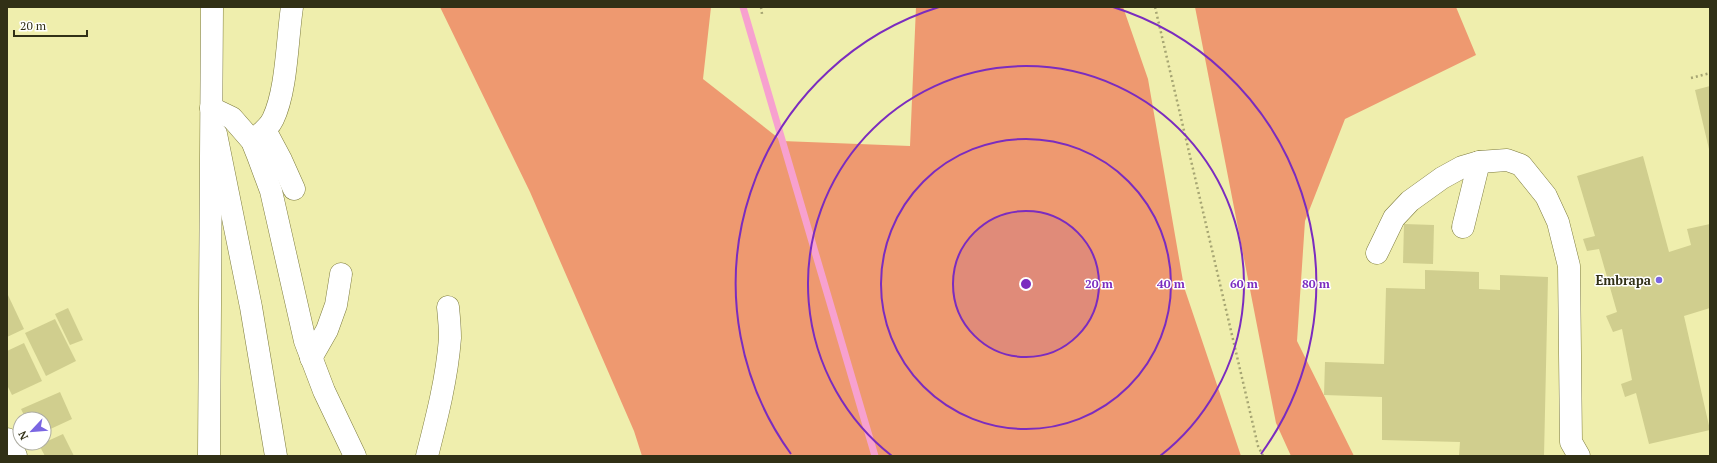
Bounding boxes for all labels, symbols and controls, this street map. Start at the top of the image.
scale bar [14,12,87,38]
text: 20 m [20,18,47,33]
place label: Embrapa [1595,271,1652,289]
marker: Embrapa [1654,275,1664,285]
text: 20 m [1085,276,1113,291]
text: 40 m [1157,276,1185,291]
text: 60 m [1230,276,1258,291]
text: 80 m [1302,276,1330,291]
centre of rings [1019,277,1033,291]
north arrow [12,411,52,451]
text: N [15,428,31,442]

